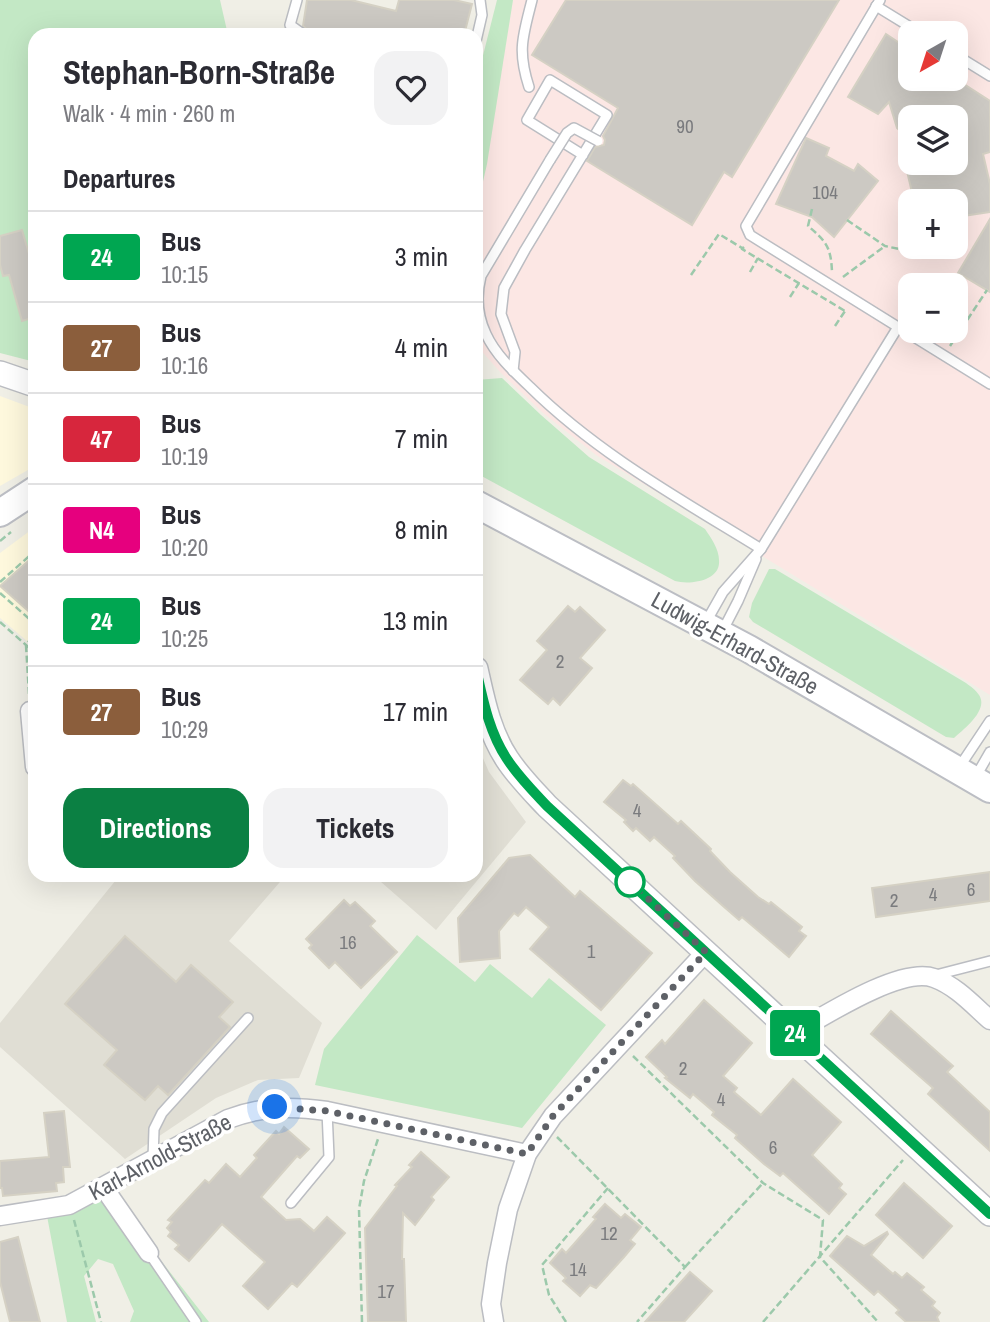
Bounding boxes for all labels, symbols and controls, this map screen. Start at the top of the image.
north arrow [898,21,968,91]
map controls [898,21,968,343]
text: Stephan-Born-Straße [63,50,335,94]
button: heart [374,51,448,125]
text: Walk · 4 min · 260 m [63,98,235,129]
button: layers [898,105,968,175]
house number: 90 [676,113,694,139]
text: Departures [63,161,176,196]
house number: 104 [812,179,838,205]
button: + [898,189,968,259]
text: Bus [161,224,201,259]
text: 3 min [395,239,448,274]
text: 24 [91,241,112,273]
text: 10:15 [161,259,208,290]
button: − [898,273,968,343]
text: Bus [161,315,201,350]
text: 4 min [395,330,448,365]
text: 27 [91,332,112,364]
text: 10:16 [161,350,208,381]
text: Bus [161,406,201,441]
text: 7 min [395,421,448,456]
text: 47 [91,423,112,455]
text: 10:19 [161,441,208,472]
text: Bus [161,497,201,532]
text: 8 min [395,512,448,547]
text: N4 [89,514,114,546]
text: 10:20 [161,532,208,563]
street label: Ludwig-Erhard-Straße [646,584,824,701]
text: Bus [161,588,201,623]
text: 13 min [383,603,448,638]
text: 24 [91,605,112,637]
text: 10:25 [161,623,208,654]
house number: 2 [556,648,564,674]
text: Bus [161,679,201,714]
text: 17 min [383,694,448,729]
text: 27 [91,696,112,728]
text: 10:29 [161,714,208,745]
button: Directions [63,788,249,868]
button: Tickets [263,788,448,868]
house number: 4 [633,797,642,823]
unlabelled marker [615,867,645,897]
house number: 6 [967,876,975,902]
house number: 4 [929,881,938,907]
house number: 2 [890,887,898,913]
house number: 16 [339,929,357,955]
house number: 1 [587,938,596,964]
line badge: 24 [764,1010,826,1056]
text: 24 [784,1017,806,1049]
house number: 2 [679,1055,687,1081]
house number: 4 [717,1086,726,1112]
your location [257,1089,292,1124]
street label: Karl-Arnold-Straße [83,1106,236,1207]
house number: 6 [769,1134,777,1160]
house number: 12 [600,1220,618,1246]
house number: 14 [569,1256,587,1282]
house number: 17 [377,1278,395,1304]

